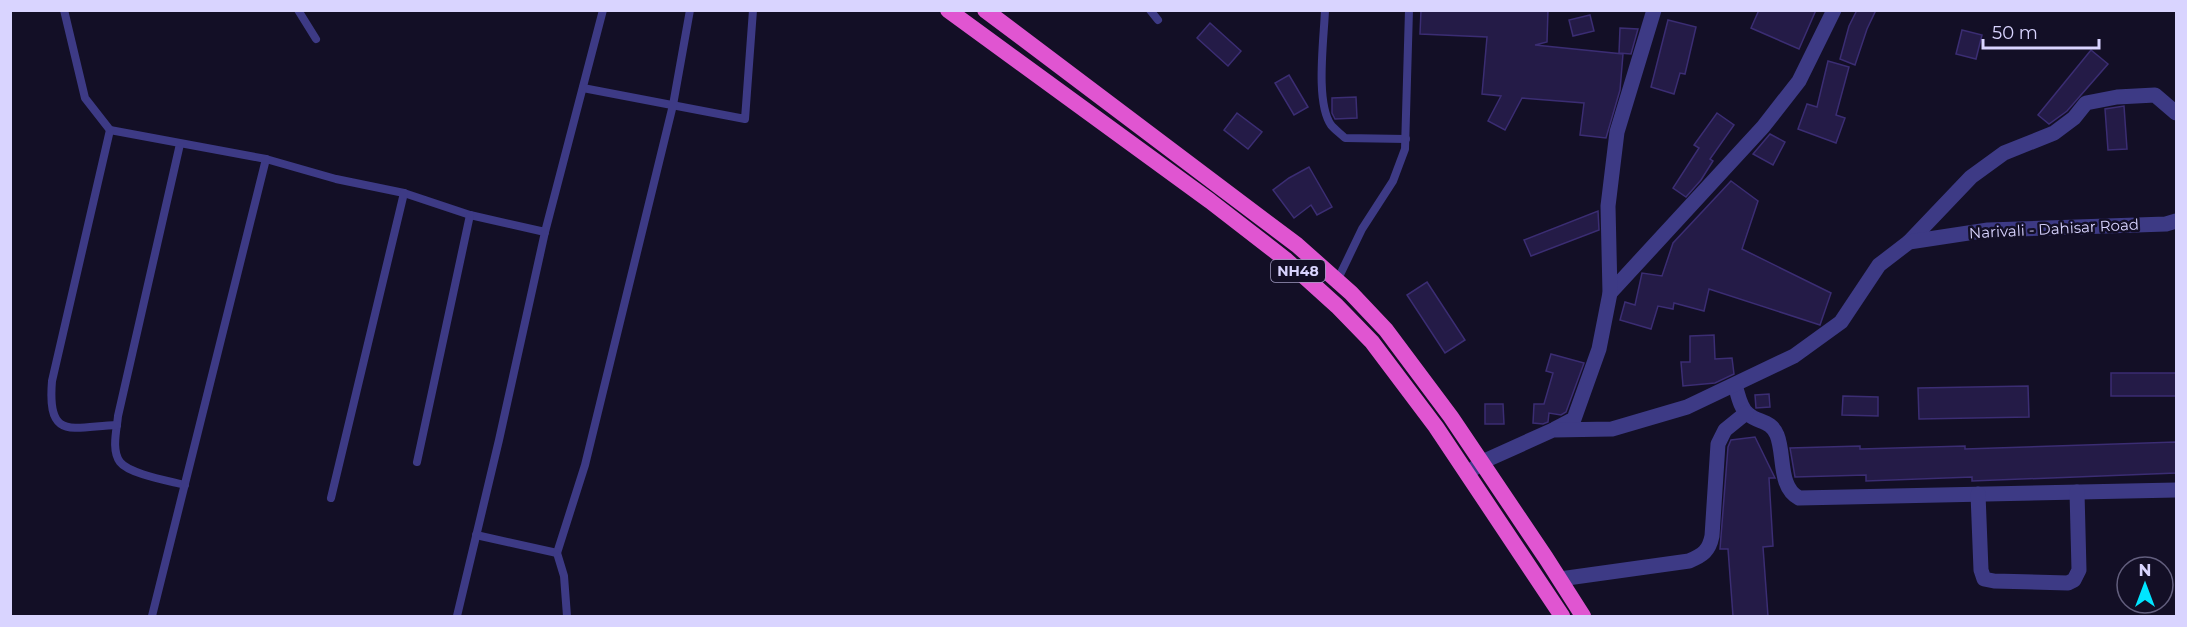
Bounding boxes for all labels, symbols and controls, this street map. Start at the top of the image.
scale bar [1983,12,2098,50]
text: 50 m [1992,22,2038,44]
street label: Narivali - Dahisar Road [1969,215,2139,242]
road number: NH48 [1271,260,1325,282]
north arrow [2115,555,2175,615]
text: N [2139,561,2151,580]

